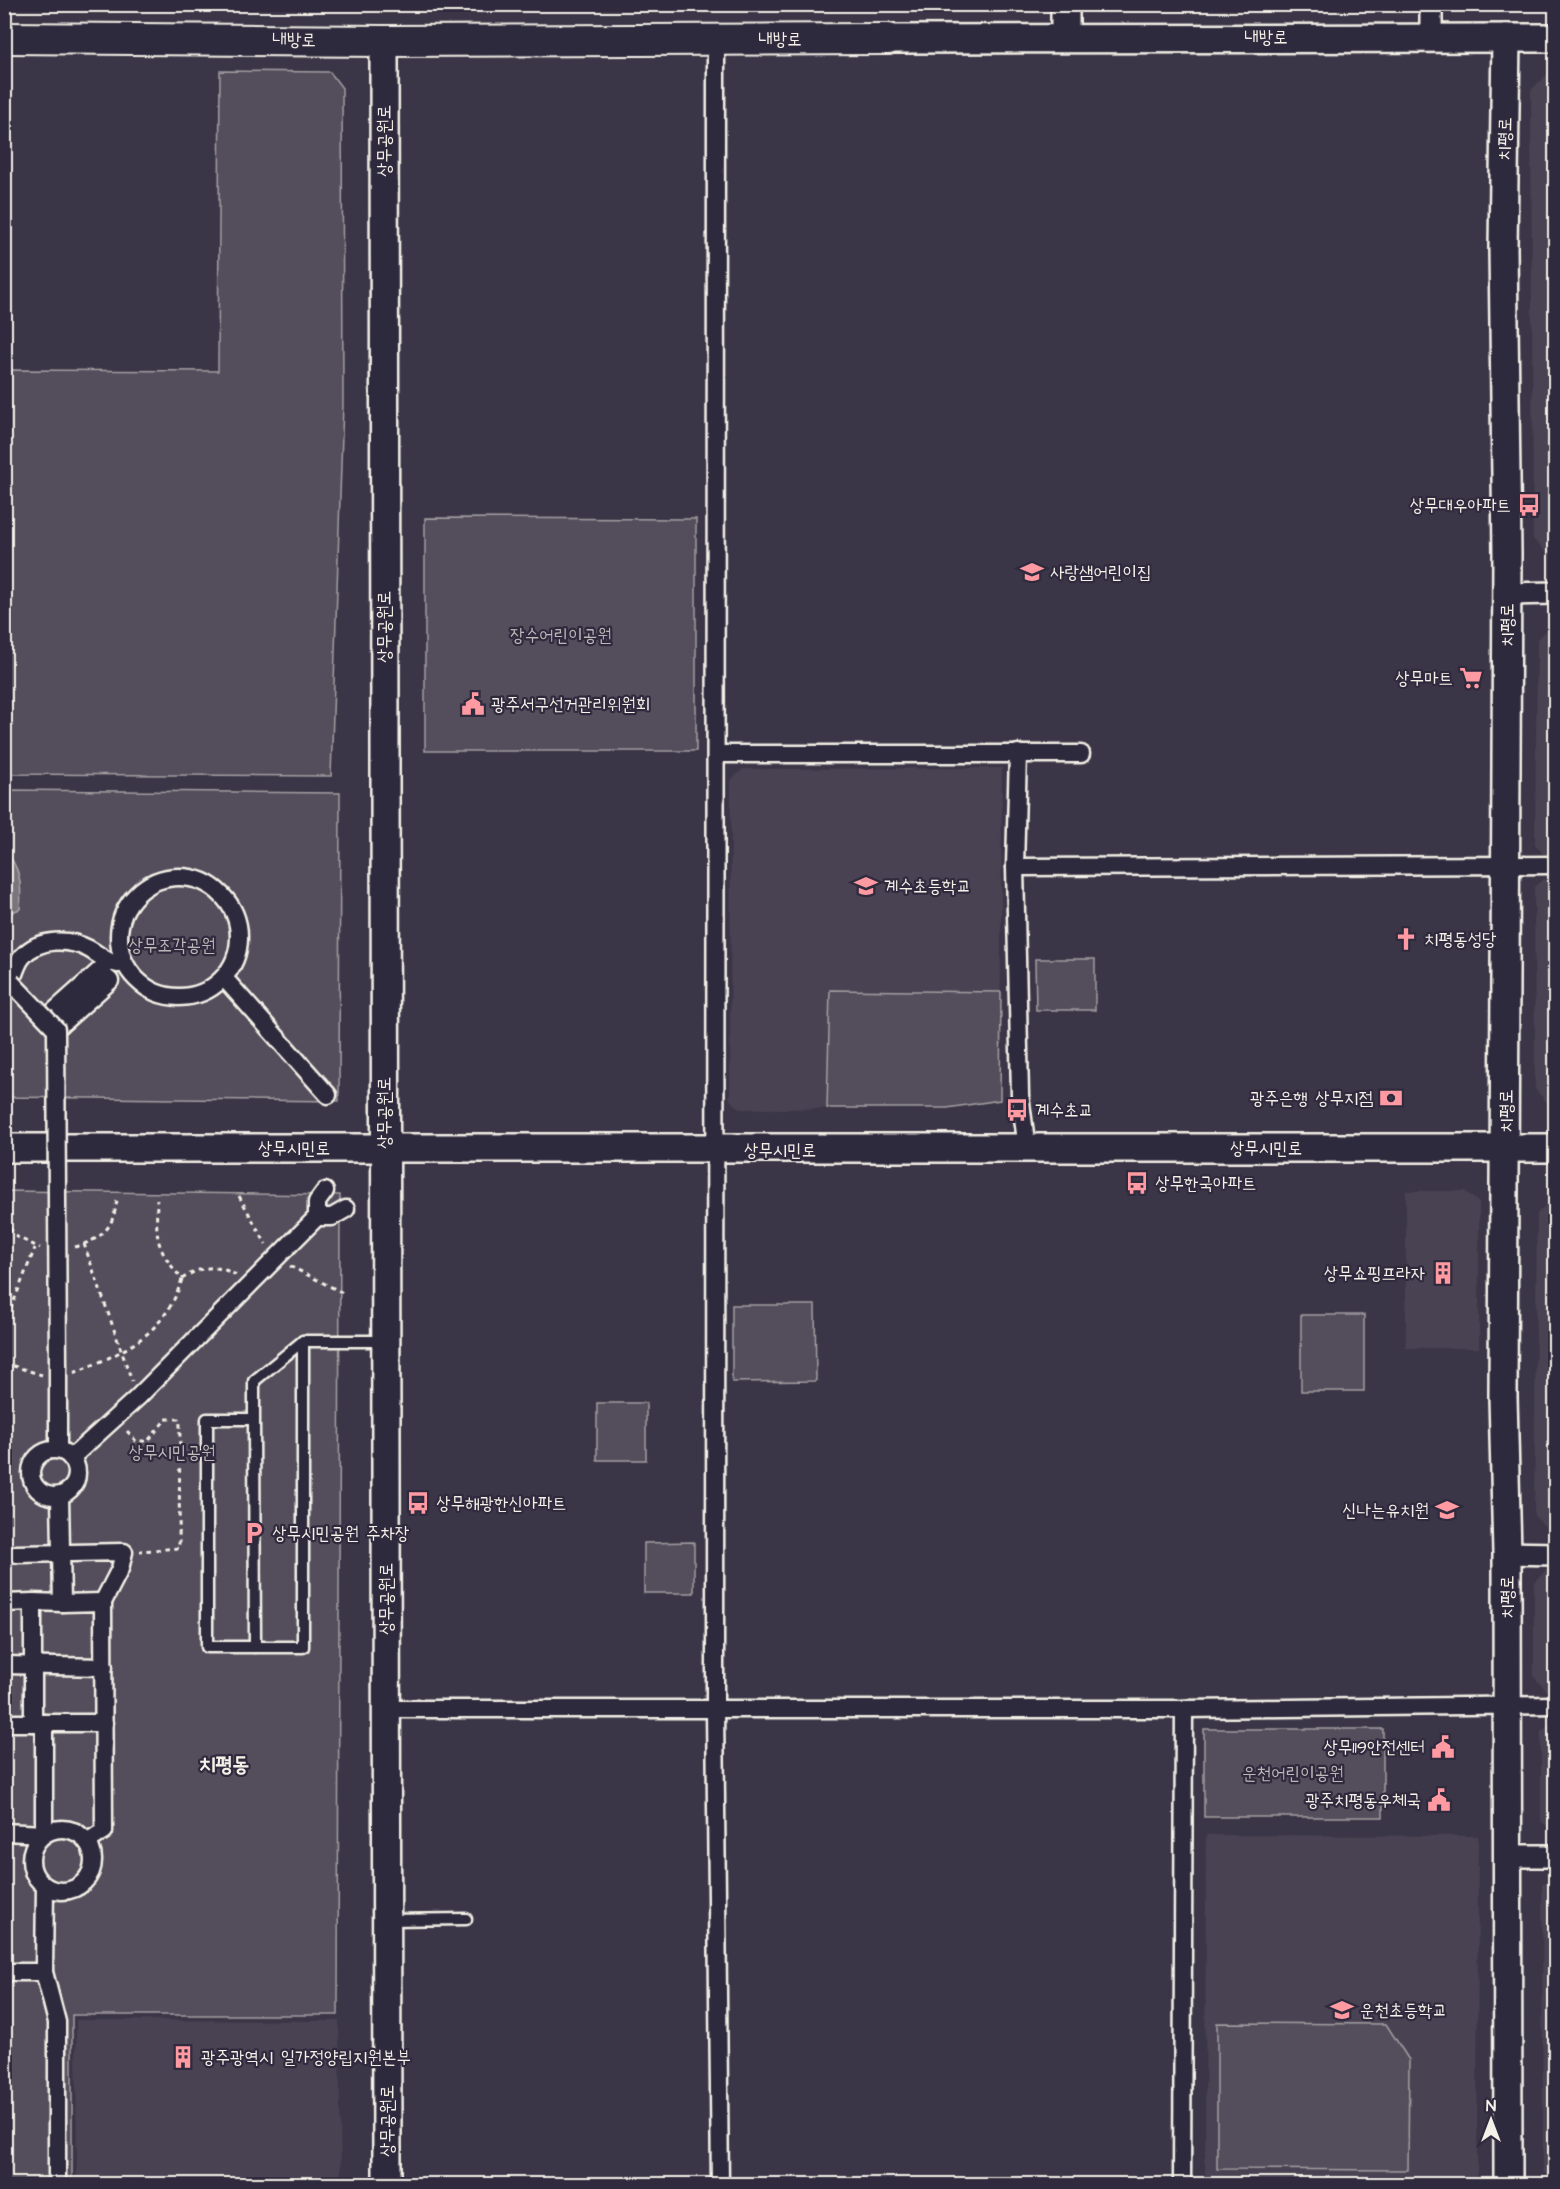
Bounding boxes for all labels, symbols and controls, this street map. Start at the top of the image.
street label: 내방로 [1244,25,1288,50]
street label: 내방로 [272,27,316,53]
street label: 내방로 [758,27,802,52]
street label: 상무공원로 [372,105,397,177]
street label: 치평로 [1492,117,1518,161]
bus stop icon: 상무대우아파트 [1516,492,1542,518]
place label: 상무대우아파트 [1410,493,1511,518]
school or university icon: 사랑샘어린이집 [1019,559,1045,585]
place label: 사랑샘어린이집 [1050,560,1151,585]
street label: 상무공원로 [372,591,397,663]
street label: 치평로 [1495,603,1520,647]
park label: 장수어린이공원 [510,623,612,648]
supermarket icon: 상무마트 [1458,665,1484,691]
place label: 상무마트 [1395,666,1453,691]
public building icon: 광주서구선거관리위원회 [460,691,486,717]
place label: 광주서구선거관리위원회 [491,692,650,717]
school or university icon: 계수초등학교 [853,873,879,899]
place label: 계수초등학교 [884,874,971,899]
church icon: 치평동성당 [1393,926,1419,952]
place label: 치평동성당 [1424,927,1497,952]
park label: 상무조각공원 [129,933,215,958]
street label: 상무공원로 [372,1077,397,1149]
bank icon: 광주은행 상무지점 [1378,1085,1404,1111]
place label: 광주은행 상무지점 [1250,1086,1374,1111]
street label: 치평로 [1494,1089,1519,1133]
bus stop icon: 계수초교 [1004,1097,1030,1123]
place label: 계수초교 [1035,1098,1093,1123]
street label: 상무시민로 [258,1136,330,1161]
street label: 상무시민로 [1230,1136,1302,1161]
street label: 상무시민로 [744,1138,816,1163]
bus stop icon: 상무한국아파트 [1124,1170,1150,1196]
place label: 상무한국아파트 [1155,1171,1256,1196]
building icon: 상무쇼핑프라자 [1430,1260,1456,1286]
place label: 상무쇼핑프라자 [1324,1261,1426,1286]
park label: 상무시민공원 [129,1440,215,1465]
bus stop icon: 상무해광한신아파트 [405,1490,431,1516]
place label: 상무해광한신아파트 [436,1491,566,1516]
school or university icon: 신나는유치원 [1434,1497,1460,1523]
place label: 신나는유치원 [1342,1498,1429,1523]
parking icon: 상무시민공원 주차장 [241,1520,267,1546]
place label: 상무시민공원 주차장 [272,1521,410,1546]
street label: 상무공원로 [374,1563,399,1635]
street label: 치평로 [1495,1575,1520,1619]
public building icon: 상무119안전센터 [1430,1734,1456,1760]
place label: 상무119안전센터 [1323,1735,1425,1760]
district label: 치평동 [199,1750,249,1779]
park label: 운천어린이공원 [1242,1761,1344,1786]
public building icon: 광주치평동우체국 [1426,1787,1452,1813]
place label: 광주치평동우체국 [1305,1788,1421,1813]
school or university icon: 운천초등학교 [1329,1997,1355,2023]
place label: 운천초등학교 [1360,1998,1447,2023]
building icon: 광주광역시 일가정양립지원본부 [170,2044,196,2070]
place label: 광주광역시 일가정양립지원본부 [201,2045,411,2070]
street label: 상무공원로 [375,2085,400,2157]
north arrow [1461,2090,1521,2150]
text: N [1486,2095,1496,2117]

